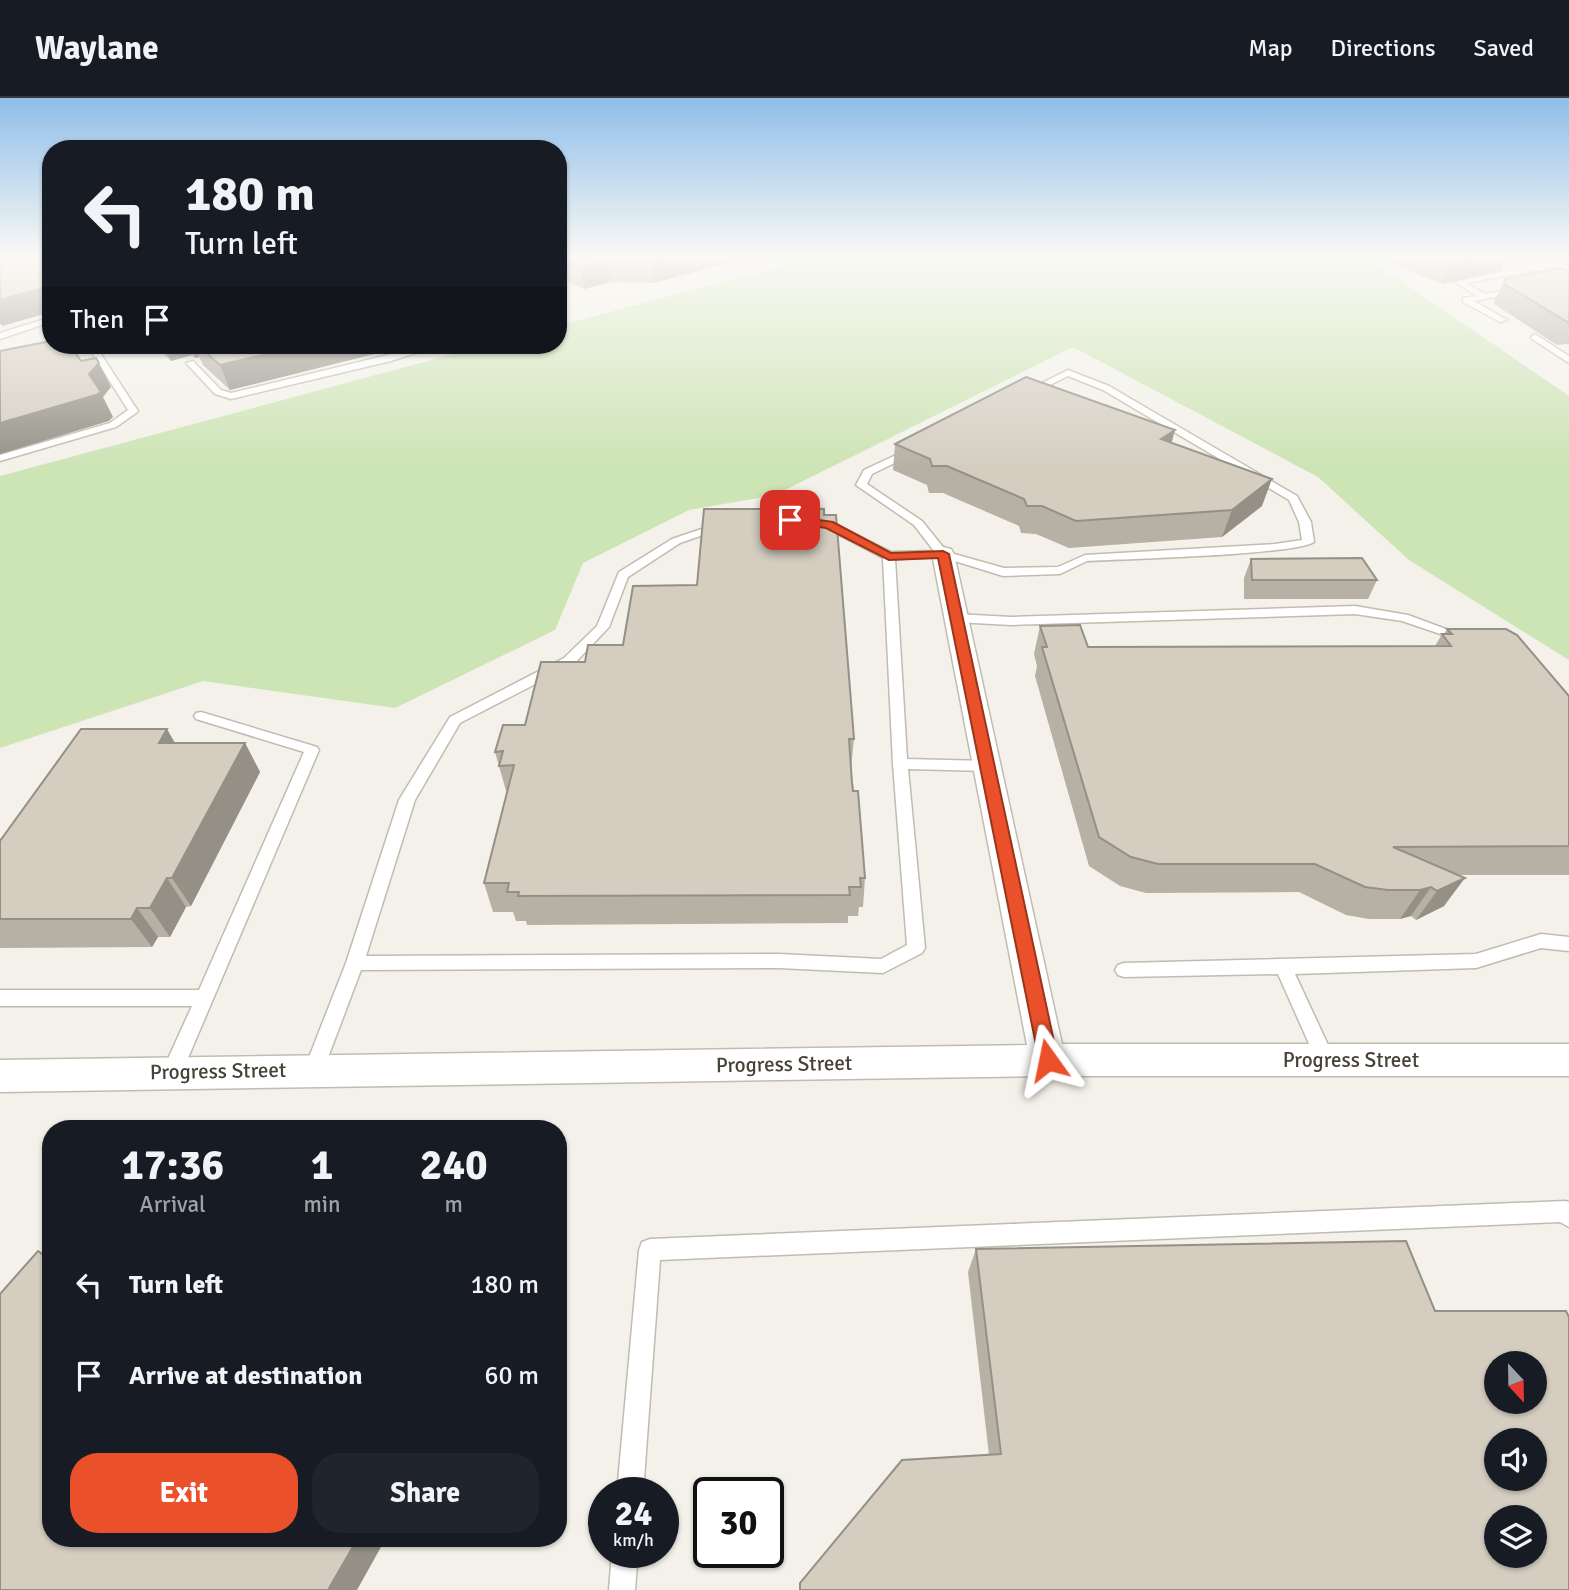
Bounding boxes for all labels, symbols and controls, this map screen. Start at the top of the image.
text: Waylane [35,28,159,69]
text: Map [1248,33,1293,63]
text: Directions [1331,33,1436,63]
text: Saved [1474,33,1534,63]
text: 180 m [185,164,315,224]
icon: left [70,168,161,259]
text: Turn left [185,224,298,263]
icon: arrive [138,301,176,339]
text: Then [70,304,124,336]
pin [760,490,820,550]
icon: arrive [771,501,809,539]
position arrow [1011,1023,1085,1097]
street label: Progress Street [1283,1047,1419,1073]
street label: Progress Street [716,1050,852,1078]
street label: Progress Street [150,1057,286,1085]
text: 17:36 [121,1140,224,1191]
text: 1 [311,1140,333,1191]
text: 240 [420,1140,488,1191]
text: Arrival [140,1190,206,1219]
text: min [303,1190,341,1219]
text: m [445,1190,463,1219]
icon: left [70,1266,108,1304]
text: Turn left [129,1269,223,1301]
text: 180 m [470,1269,539,1301]
north arrow [1484,1351,1547,1414]
map controls [1484,1351,1547,1568]
icon: arrive [70,1357,108,1395]
text: Arrive at destination [129,1360,362,1392]
text: 60 m [484,1360,539,1392]
button: sound [1484,1428,1547,1491]
button: Exit [70,1453,298,1533]
button: Share [312,1453,539,1533]
speed limit sign: 30 [693,1477,784,1568]
text: 24 [615,1492,652,1535]
button: layers [1484,1505,1547,1568]
text: km/h [613,1529,654,1551]

